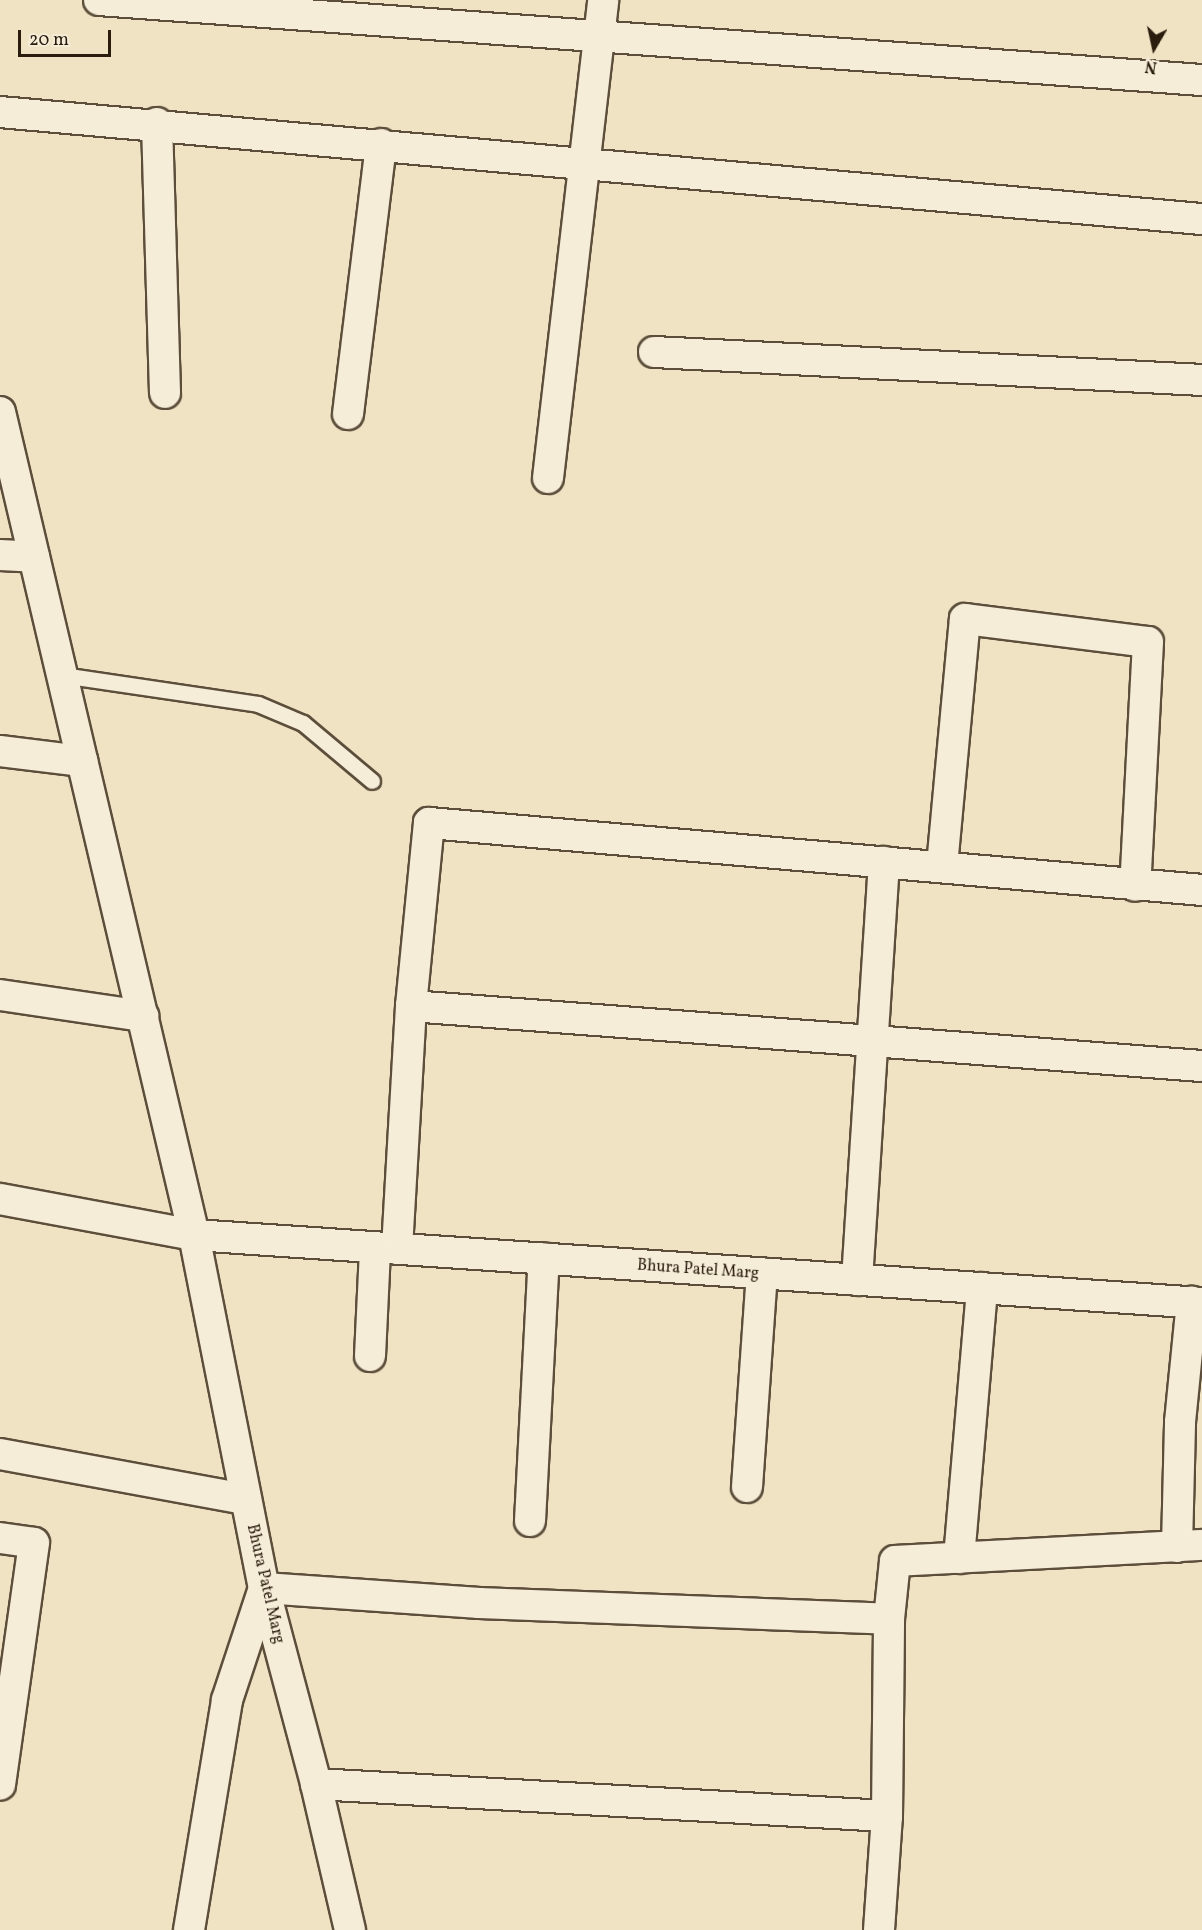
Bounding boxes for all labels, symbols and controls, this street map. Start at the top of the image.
scale bar [21,18,114,56]
north arrow [1124,18,1184,78]
text: 20 m [29,28,69,53]
text: N [1144,54,1159,78]
street label: Bhura Patel Marg [636,1256,760,1284]
street label: Bhura Patel Marg [242,1522,288,1646]

